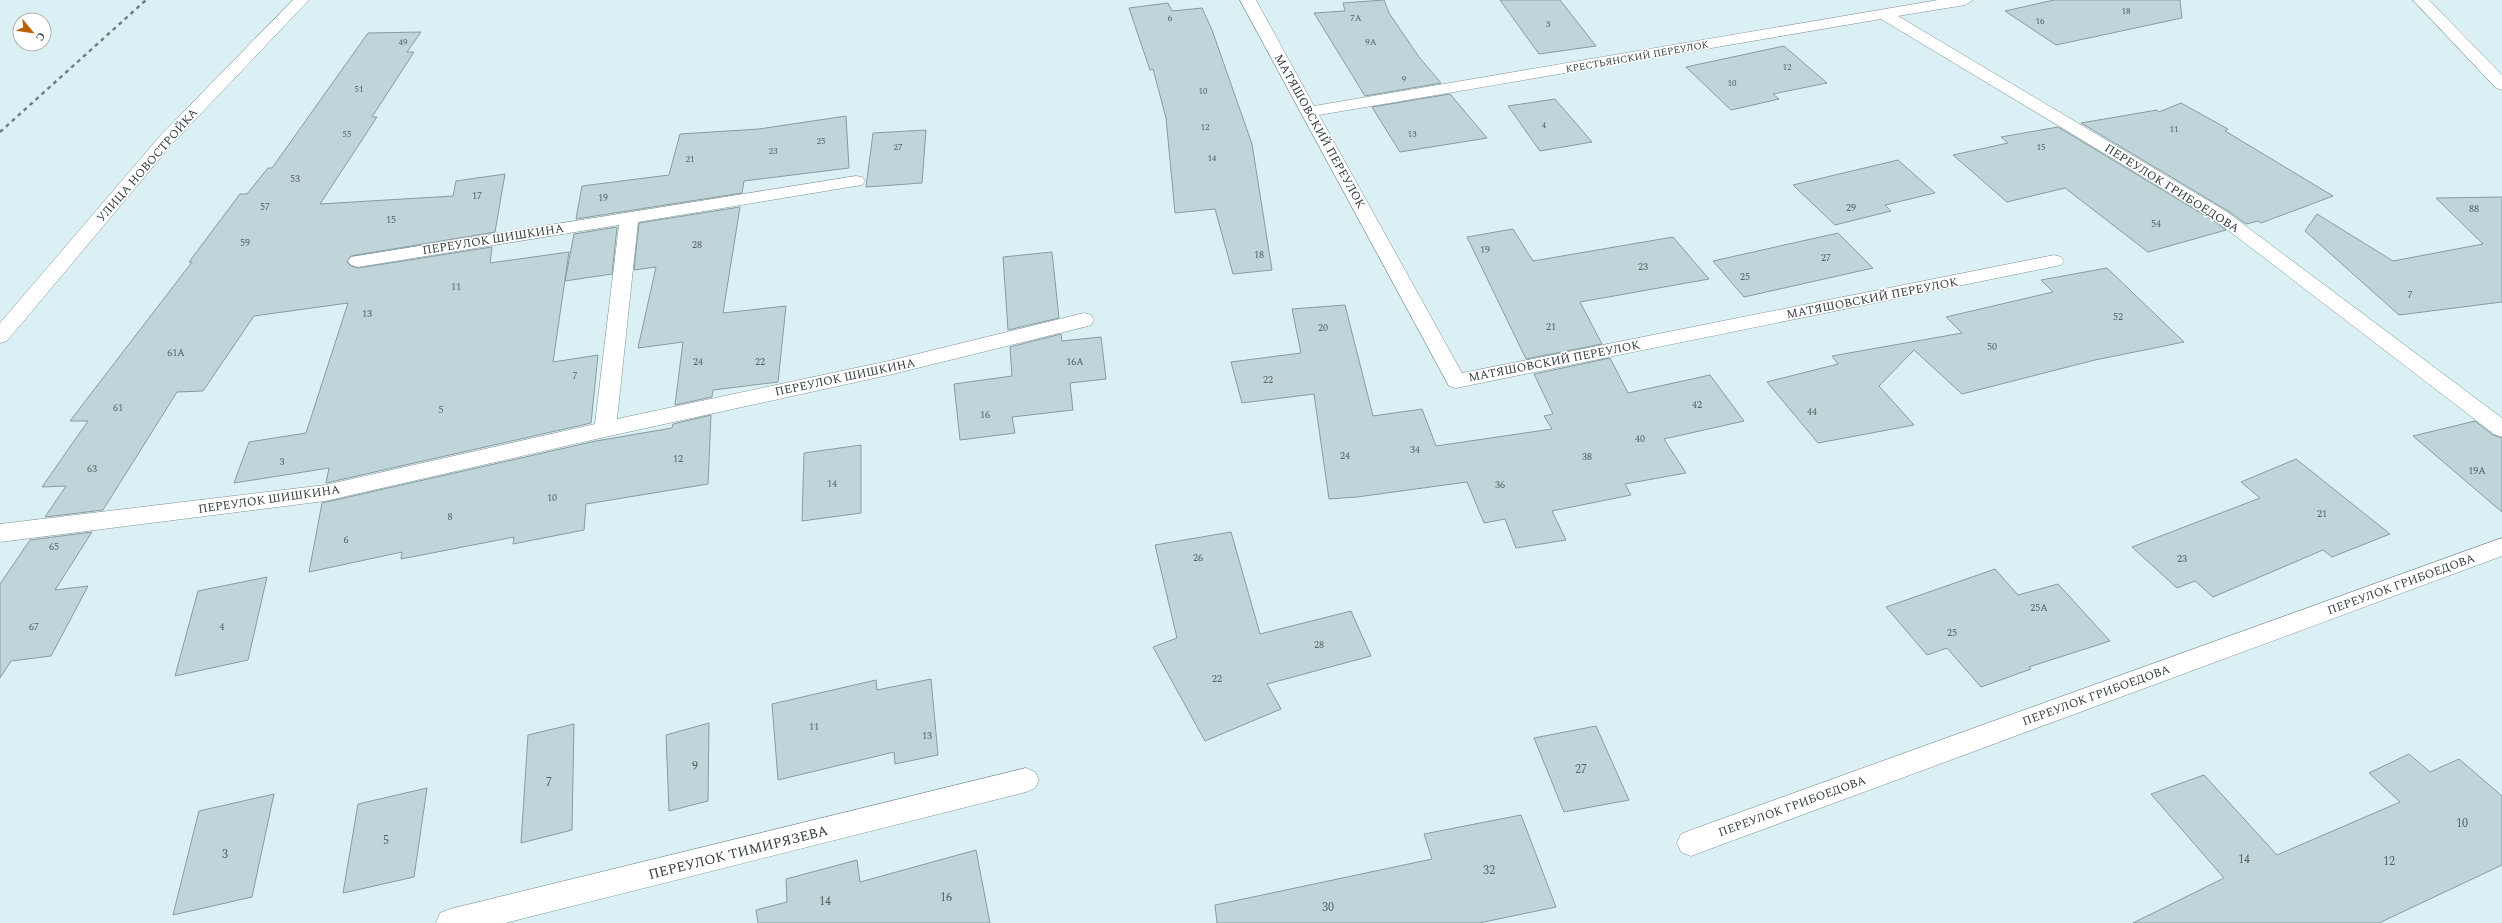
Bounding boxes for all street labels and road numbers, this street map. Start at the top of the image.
street label: КРЕСТЬЯНСКИЙ ПЕРЕУЛОК [1564,36,1711,77]
street label: МАТЯШОВСКИЙ ПЕРЕУЛОК [1269,50,1370,212]
street label: УЛИЦА НОВОСТРОЙКА [92,104,202,227]
street label: ПЕРЕУЛОК ГРИБОЕДОВА [2101,139,2243,238]
street label: ПЕРЕУЛОК ШИШКИНА [421,219,565,260]
street label: МАТЯШОВСКИЙ ПЕРЕУЛОК [1785,272,1960,324]
street label: МАТЯШОВСКИЙ ПЕРЕУЛОК [1467,335,1642,387]
street label: ПЕРЕУЛОК ШИШКИНА [773,353,917,402]
street label: ПЕРЕУЛОК ШИШКИНА [197,480,341,519]
street label: ПЕРЕУЛОК ГРИБОЕДОВА [2325,549,2478,620]
street label: ПЕРЕУЛОК ГРИБОЕДОВА [2020,660,2173,731]
street label: ПЕРЕУЛОК ГРИБОЕДОВА [1716,771,1869,842]
street label: ПЕРЕУЛОК ТИМИРЯЗЕВА [646,820,831,885]

